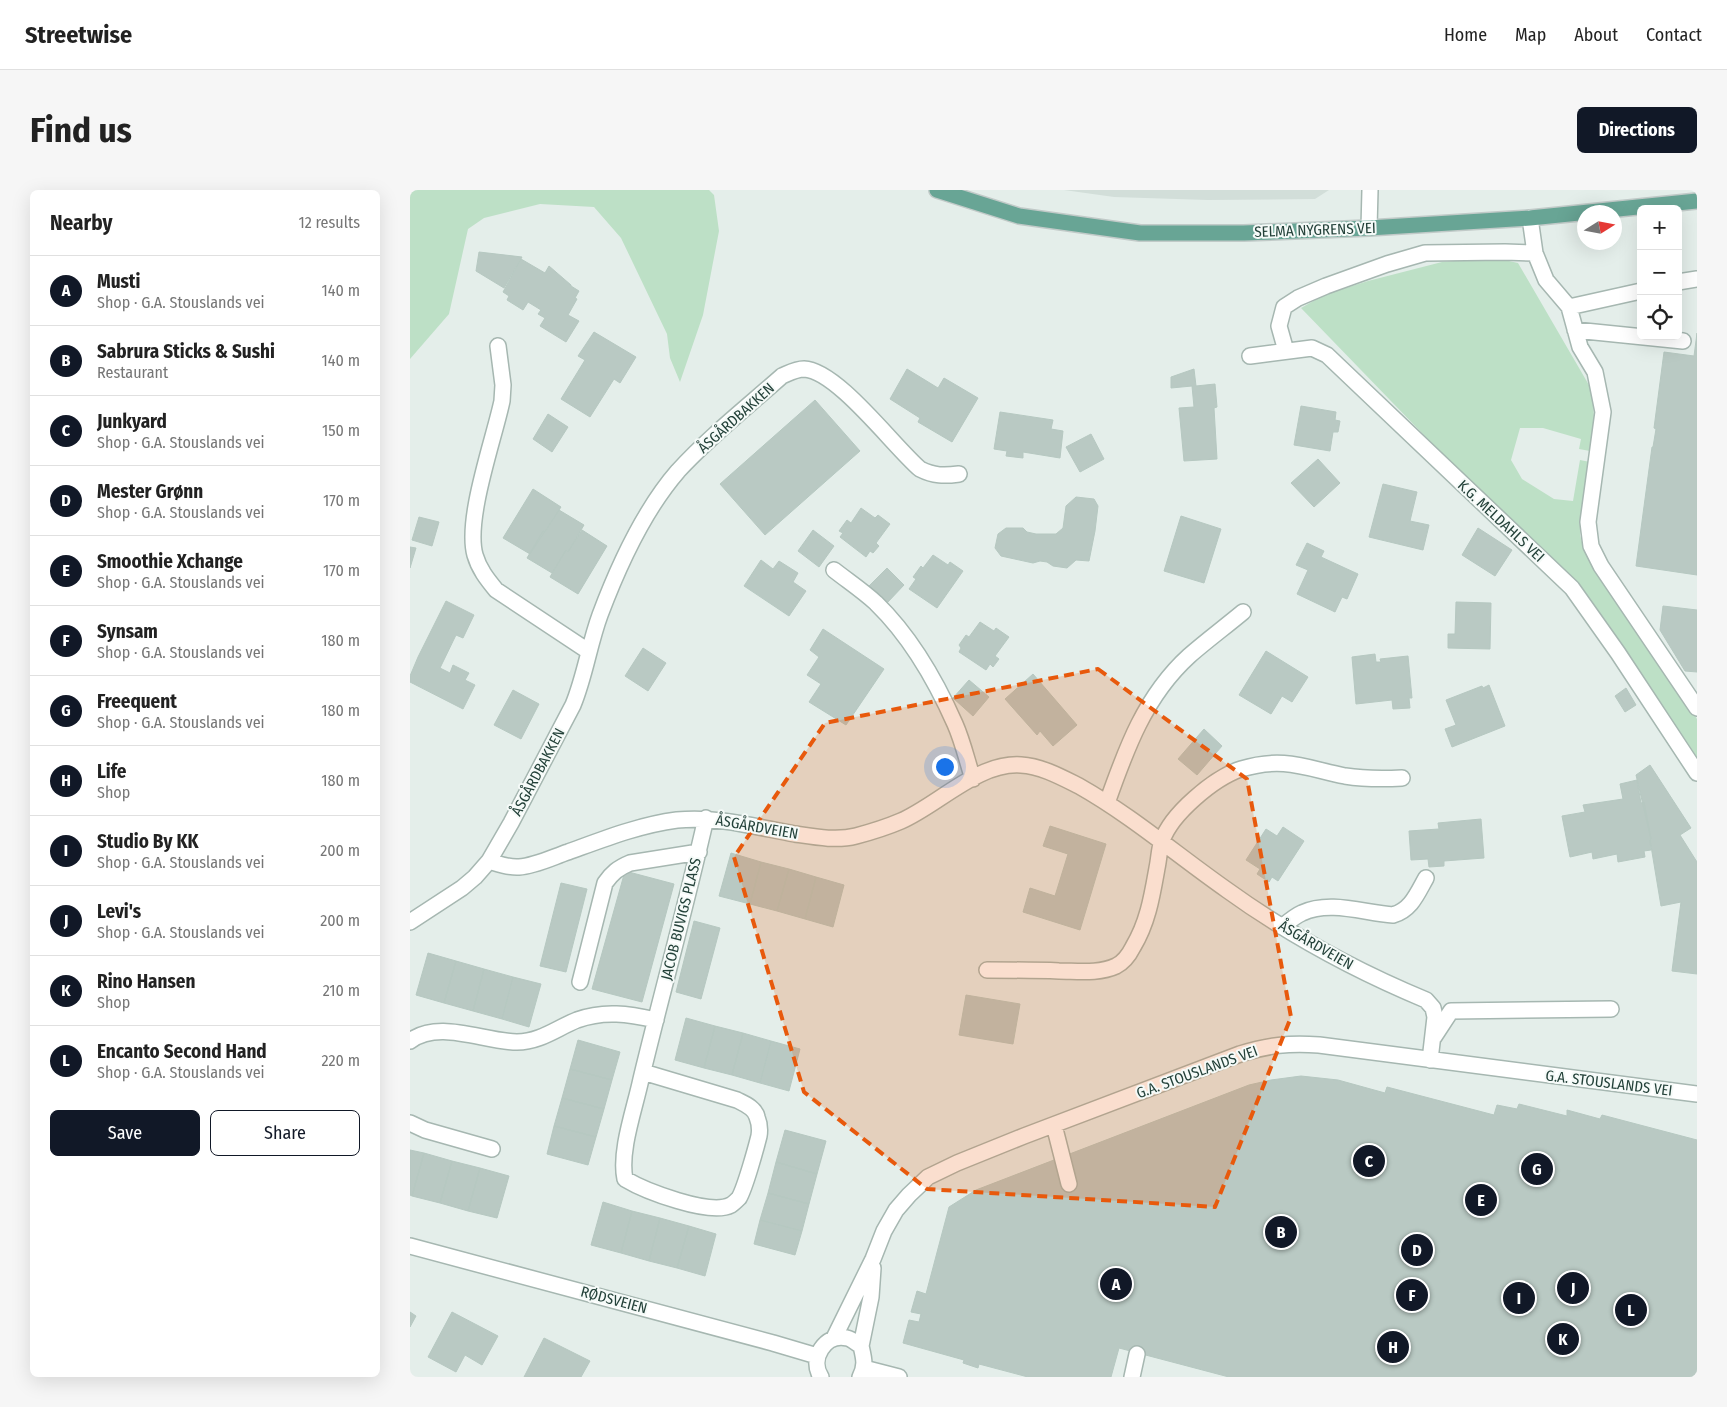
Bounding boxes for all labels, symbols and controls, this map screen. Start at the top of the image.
text: Streetwise [25,21,132,49]
text: Home [1444,24,1487,46]
text: Map [1515,24,1546,46]
text: About [1574,24,1618,46]
text: Contact [1646,24,1702,46]
button: Directions [1577,107,1697,153]
text: Find us [30,109,132,151]
north arrow [1577,205,1622,250]
map controls [1637,205,1682,340]
button: + [1637,205,1682,250]
text: Nearby [50,210,112,236]
text: 12 results [298,213,360,232]
street label: SELMA NYGRENS VEI [1254,219,1376,241]
button: − [1637,250,1682,295]
text: Musti [97,270,140,293]
text: A [62,281,70,300]
text: 140 m [322,281,360,300]
text: Shop · G.A. Stouslands vei [97,293,265,312]
button: locate [1637,295,1682,340]
text: Sabrura Sticks & Sushi [97,340,275,363]
text: B [62,351,70,370]
text: 140 m [322,351,360,370]
text: Restaurant [97,363,168,382]
street label: ÅSGÅRDBAKKEN [694,379,778,457]
text: Junkyard [97,410,167,433]
text: C [62,421,70,440]
text: 150 m [322,421,360,440]
text: Shop · G.A. Stouslands vei [97,433,265,452]
street label: K.G. MELDAHLS VEI [1454,476,1548,566]
text: Mester Grønn [97,480,203,503]
text: D [61,491,71,510]
text: 170 m [323,491,360,510]
text: Shop · G.A. Stouslands vei [97,503,265,522]
text: Smoothie Xchange [97,550,243,573]
text: E [62,561,70,580]
text: 170 m [323,561,360,580]
text: Shop · G.A. Stouslands vei [97,573,265,592]
text: Synsam [97,620,158,643]
text: F [62,631,70,650]
text: 180 m [321,631,360,650]
text: Shop · G.A. Stouslands vei [97,643,265,662]
text: Freequent [97,690,177,713]
text: G [61,701,71,720]
text: 180 m [321,701,360,720]
text: Shop · G.A. Stouslands vei [97,713,265,732]
street label: ÅSGÅRDBAKKEN [507,725,569,819]
your location [932,754,958,780]
text: Life [97,760,126,783]
text: H [61,771,71,790]
text: 180 m [321,771,360,790]
text: Shop [97,783,130,802]
street label: ÅSGÅRDVEIEN [714,811,800,843]
text: Studio By KK [97,830,198,853]
text: I [64,841,68,860]
text: 200 m [320,841,360,860]
text: Shop · G.A. Stouslands vei [97,853,265,872]
street label: JACOB BUVIGS PLASS [657,856,705,982]
text: Levi's [97,900,141,923]
text: J [64,911,68,930]
text: 200 m [320,911,360,930]
street label: ÅSGÅRDVEIEN [1275,916,1357,974]
text: Shop · G.A. Stouslands vei [97,923,265,942]
text: Rino Hansen [97,970,195,993]
text: K [61,981,71,1000]
text: 210 m [323,981,360,1000]
text: Shop [97,993,130,1012]
text: Encanto Second Hand [97,1040,267,1063]
street label: G.A. STOUSLANDS VEI [1134,1042,1260,1102]
text: L [62,1051,70,1070]
text: 220 m [321,1051,360,1070]
text: Shop · G.A. Stouslands vei [97,1063,265,1082]
street label: G.A. STOUSLANDS VEI [1545,1066,1673,1100]
button: Save [50,1110,200,1156]
button: Share [210,1110,360,1156]
pin: C [1353,1142,1385,1180]
pin: G [1521,1150,1553,1188]
pin: E [1465,1181,1497,1219]
pin: B [1265,1213,1297,1251]
pin: D [1401,1231,1433,1269]
pin: A [1100,1265,1132,1303]
pin: J [1557,1269,1589,1307]
pin: F [1396,1276,1428,1314]
pin: I [1503,1279,1535,1317]
street label: RØDSVEIEN [579,1282,649,1318]
pin: L [1615,1291,1647,1329]
pin: K [1547,1320,1579,1358]
pin: H [1377,1328,1409,1366]

